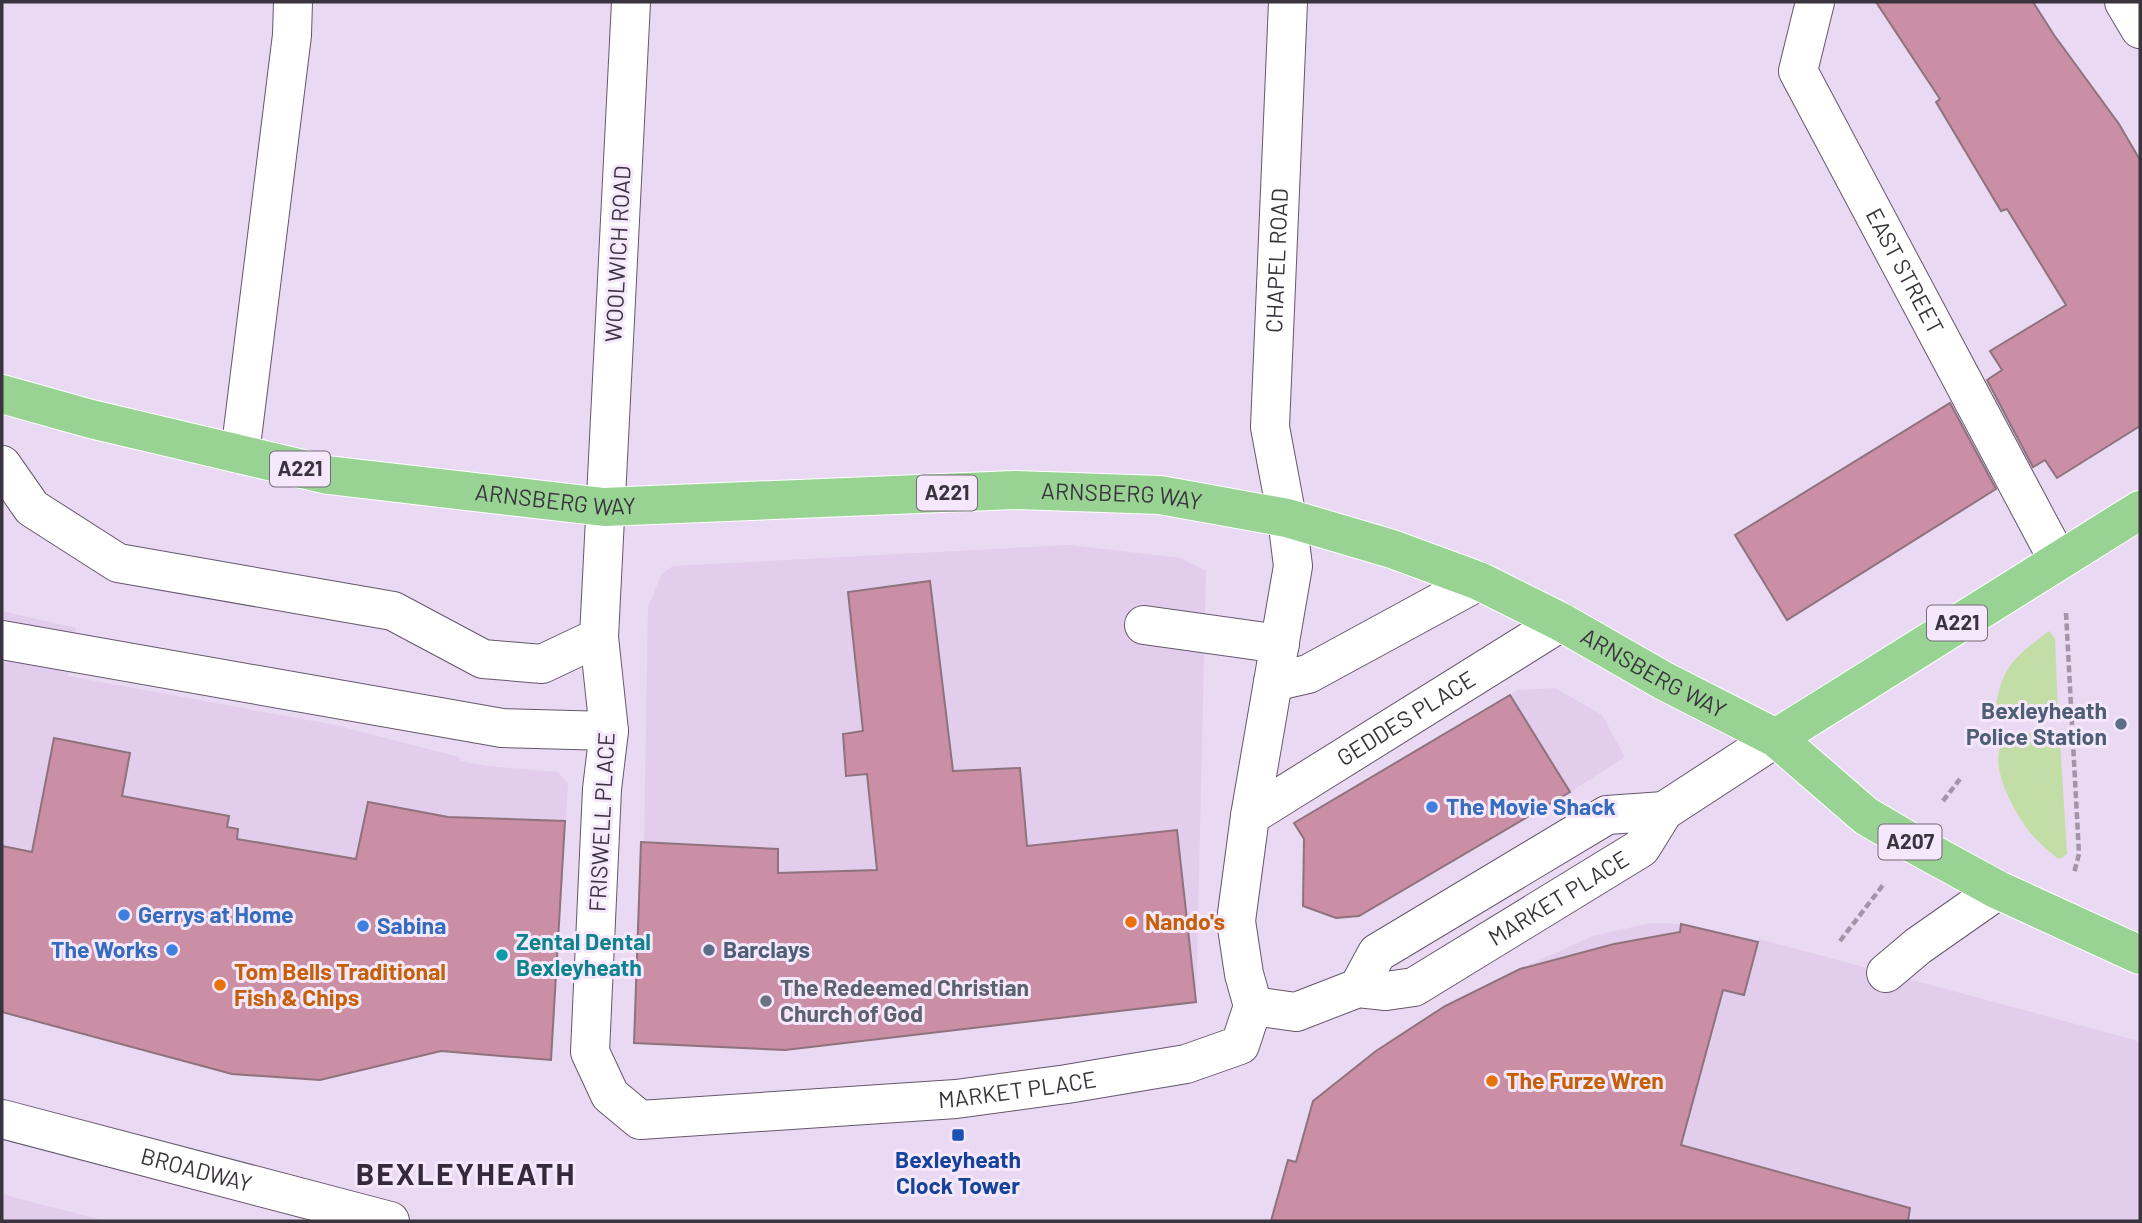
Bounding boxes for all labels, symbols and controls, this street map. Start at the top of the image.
street label: WOOLWICH ROAD [598,165,636,343]
street label: CHAPEL ROAD [1259,188,1293,333]
street label: EAST STREET [1860,203,1950,339]
road number: A221 [270,452,330,486]
road number: A221 [917,476,977,510]
street label: ARNSBERG WAY [1041,476,1205,515]
street label: ARNSBERG WAY [474,477,636,521]
road number: A221 [1927,606,1987,640]
street label: ARNSBERG WAY [1576,621,1731,723]
street label: GEDDES PLACE [1331,664,1480,771]
place label: Bexleyheath Police Station [1966,696,2107,750]
marker: Bexleyheath Police Station [2113,716,2129,732]
street label: FRISWELL PLACE [582,731,620,913]
place label: The Movie Shack [1446,792,1616,820]
marker: The Movie Shack [1424,799,1440,815]
road number: A207 [1878,824,1941,860]
street label: MARKET PLACE [1483,844,1633,951]
place label: Gerrys at Home [138,900,294,928]
marker: Gerrys at Home [116,907,132,923]
place label: Nando's [1145,907,1225,935]
place label: Sabina [377,911,446,939]
marker: Nando's [1123,914,1139,930]
marker: Sabina [355,918,371,934]
place label: Zental Dental Bexleyheath [516,927,651,981]
place label: The Works [51,935,158,963]
place label: Barclays [723,935,810,963]
marker: The Works [164,942,180,958]
marker: Barclays [701,942,717,958]
marker: Zental Dental Bexleyheath [494,947,510,963]
place label: Tom Bells Traditional Fish & Chips [234,957,446,1011]
place label: The Redeemed Christian Church of God [780,973,1029,1027]
marker: Tom Bells Traditional Fish & Chips [212,977,228,993]
marker: The Redeemed Christian Church of God [758,993,774,1009]
street label: MARKET PLACE [937,1064,1098,1113]
place label: The Furze Wren [1506,1066,1664,1094]
marker: The Furze Wren [1484,1073,1500,1089]
marker: Bexleyheath Clock Tower [950,1127,966,1143]
street label: BROADWAY [138,1141,255,1197]
place label: Bexleyheath Clock Tower [895,1145,1021,1199]
district label: BEXLEYHEATH [356,1155,576,1191]

